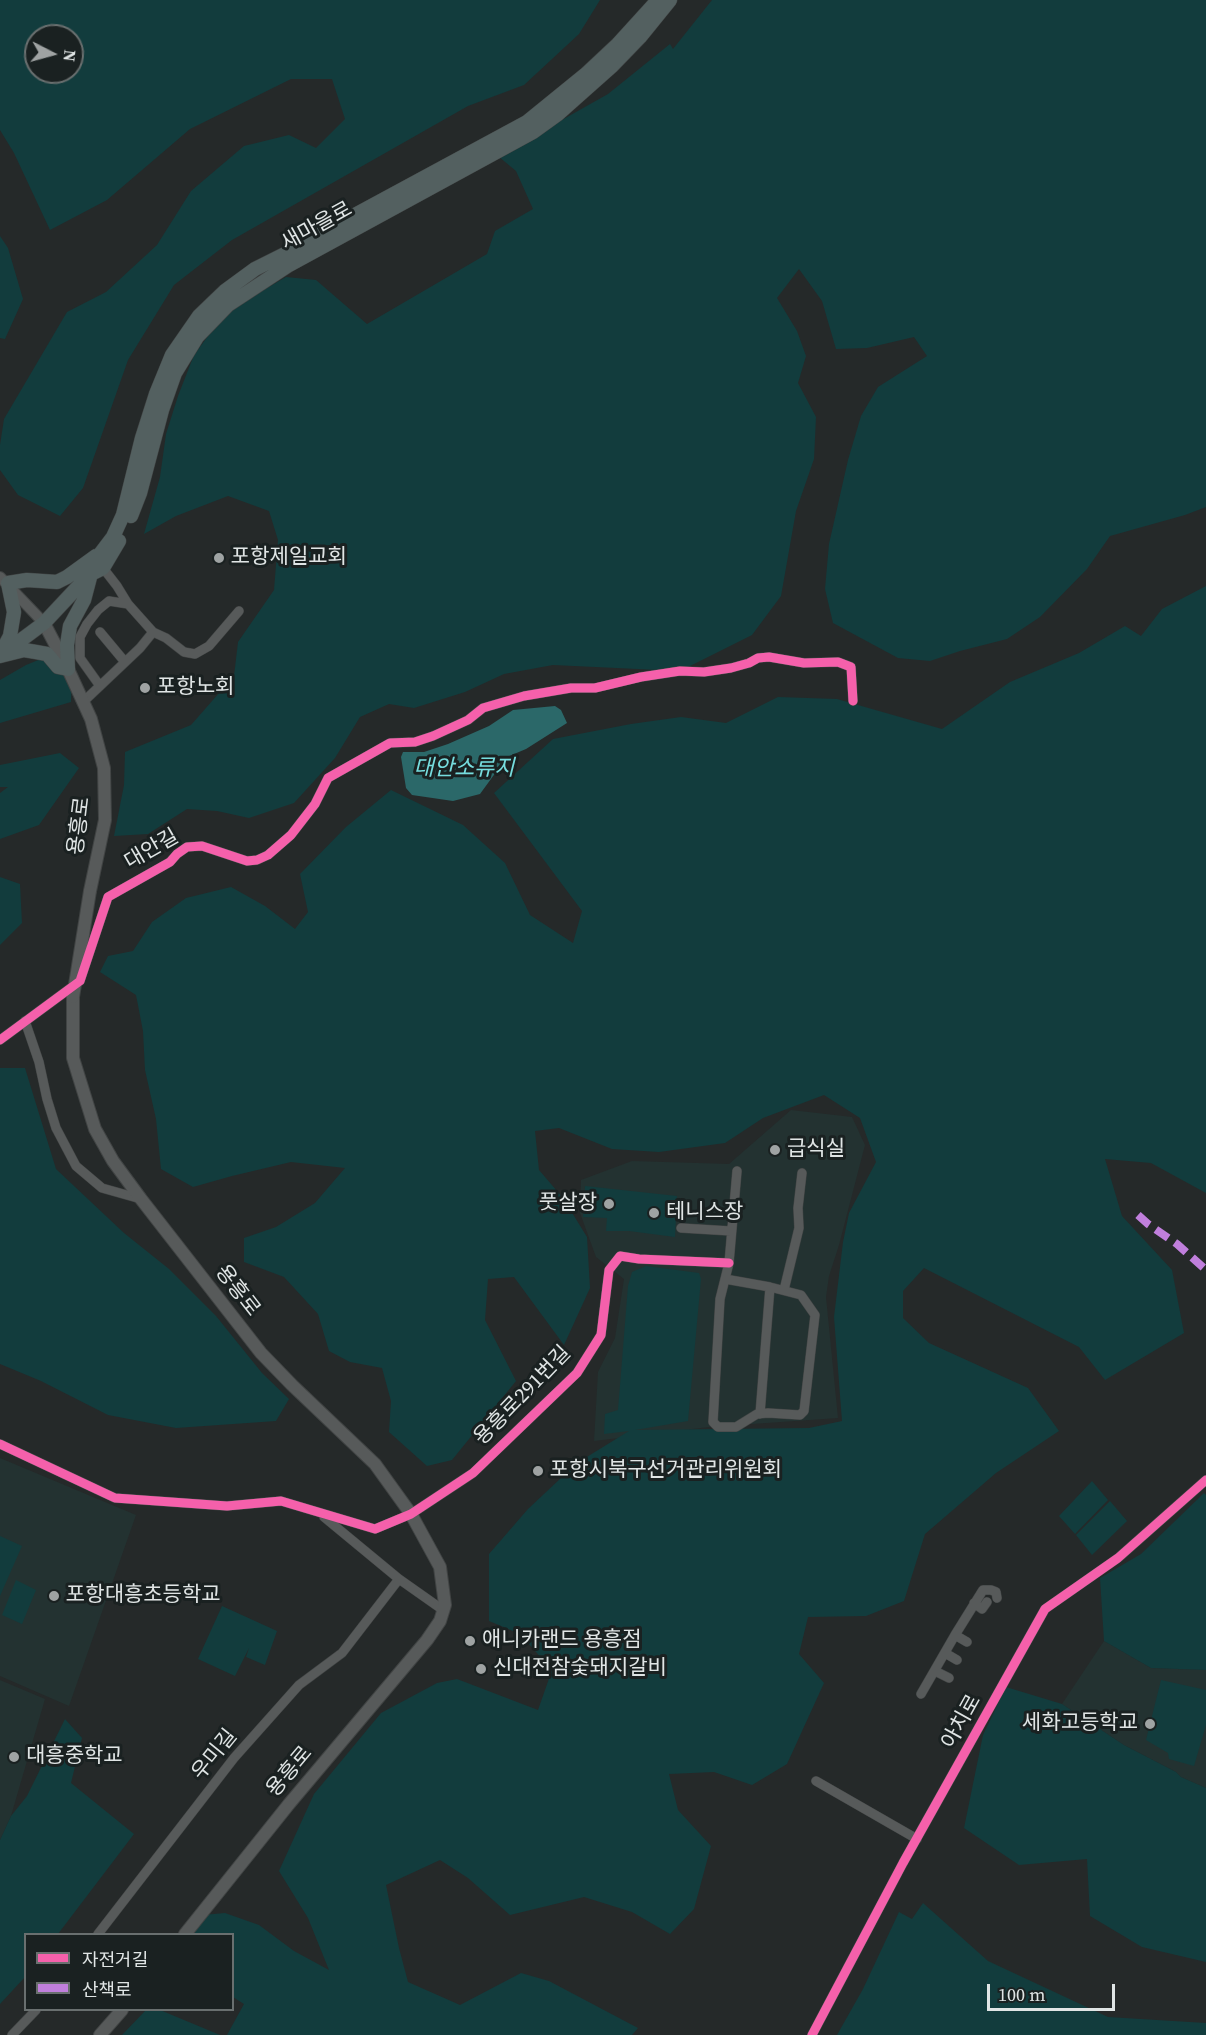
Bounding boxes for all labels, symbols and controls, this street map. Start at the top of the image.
north arrow [24,24,84,84]
text: N [58,49,81,63]
street label: 새마을로 [277,197,357,257]
place label: 포항제일교회 [231,545,347,571]
marker: 포항제일교회 [212,551,226,565]
place label: 포항노회 [157,675,234,701]
marker: 포항노회 [138,681,152,695]
water label: 대안소류지 [413,756,515,782]
street label: 용흥로 [64,796,96,856]
street label: 대안길 [121,825,183,875]
place label: 급식실 [787,1137,845,1163]
marker: 급식실 [768,1143,782,1157]
place label: 풋살장 [539,1191,597,1217]
marker: 풋살장 [602,1197,616,1211]
place label: 테니스장 [666,1200,743,1226]
marker: 테니스장 [647,1206,661,1220]
street label: 용흥로 [209,1260,265,1322]
street label: 용흥로291번길 [469,1341,577,1451]
place label: 포항시북구선거관리위원회 [550,1458,782,1484]
marker: 포항시북구선거관리위원회 [531,1464,545,1478]
place label: 포항대흥초등학교 [66,1583,221,1609]
marker: 포항대흥초등학교 [47,1589,61,1603]
place label: 애니카랜드 용흥점 [482,1628,641,1654]
marker: 애니카랜드 용흥점 [463,1634,477,1648]
place label: 신대전참숯돼지갈비 [493,1656,667,1682]
marker: 신대전참숯돼지갈비 [474,1662,488,1676]
street label: 아치로 [937,1691,987,1753]
place label: 세화고등학교 [1022,1711,1138,1737]
marker: 세화고등학교 [1143,1717,1157,1731]
street label: 우미길 [187,1725,243,1785]
street label: 용흥로 [262,1742,318,1802]
place label: 대흥중학교 [26,1744,123,1770]
marker: 대흥중학교 [7,1750,21,1764]
legend [24,1933,234,2011]
text: 자전거길 [82,1947,148,1972]
scale bar [990,1972,1118,2010]
text: 산책로 [82,1977,132,2002]
text: 100 m [998,1982,1045,2007]

